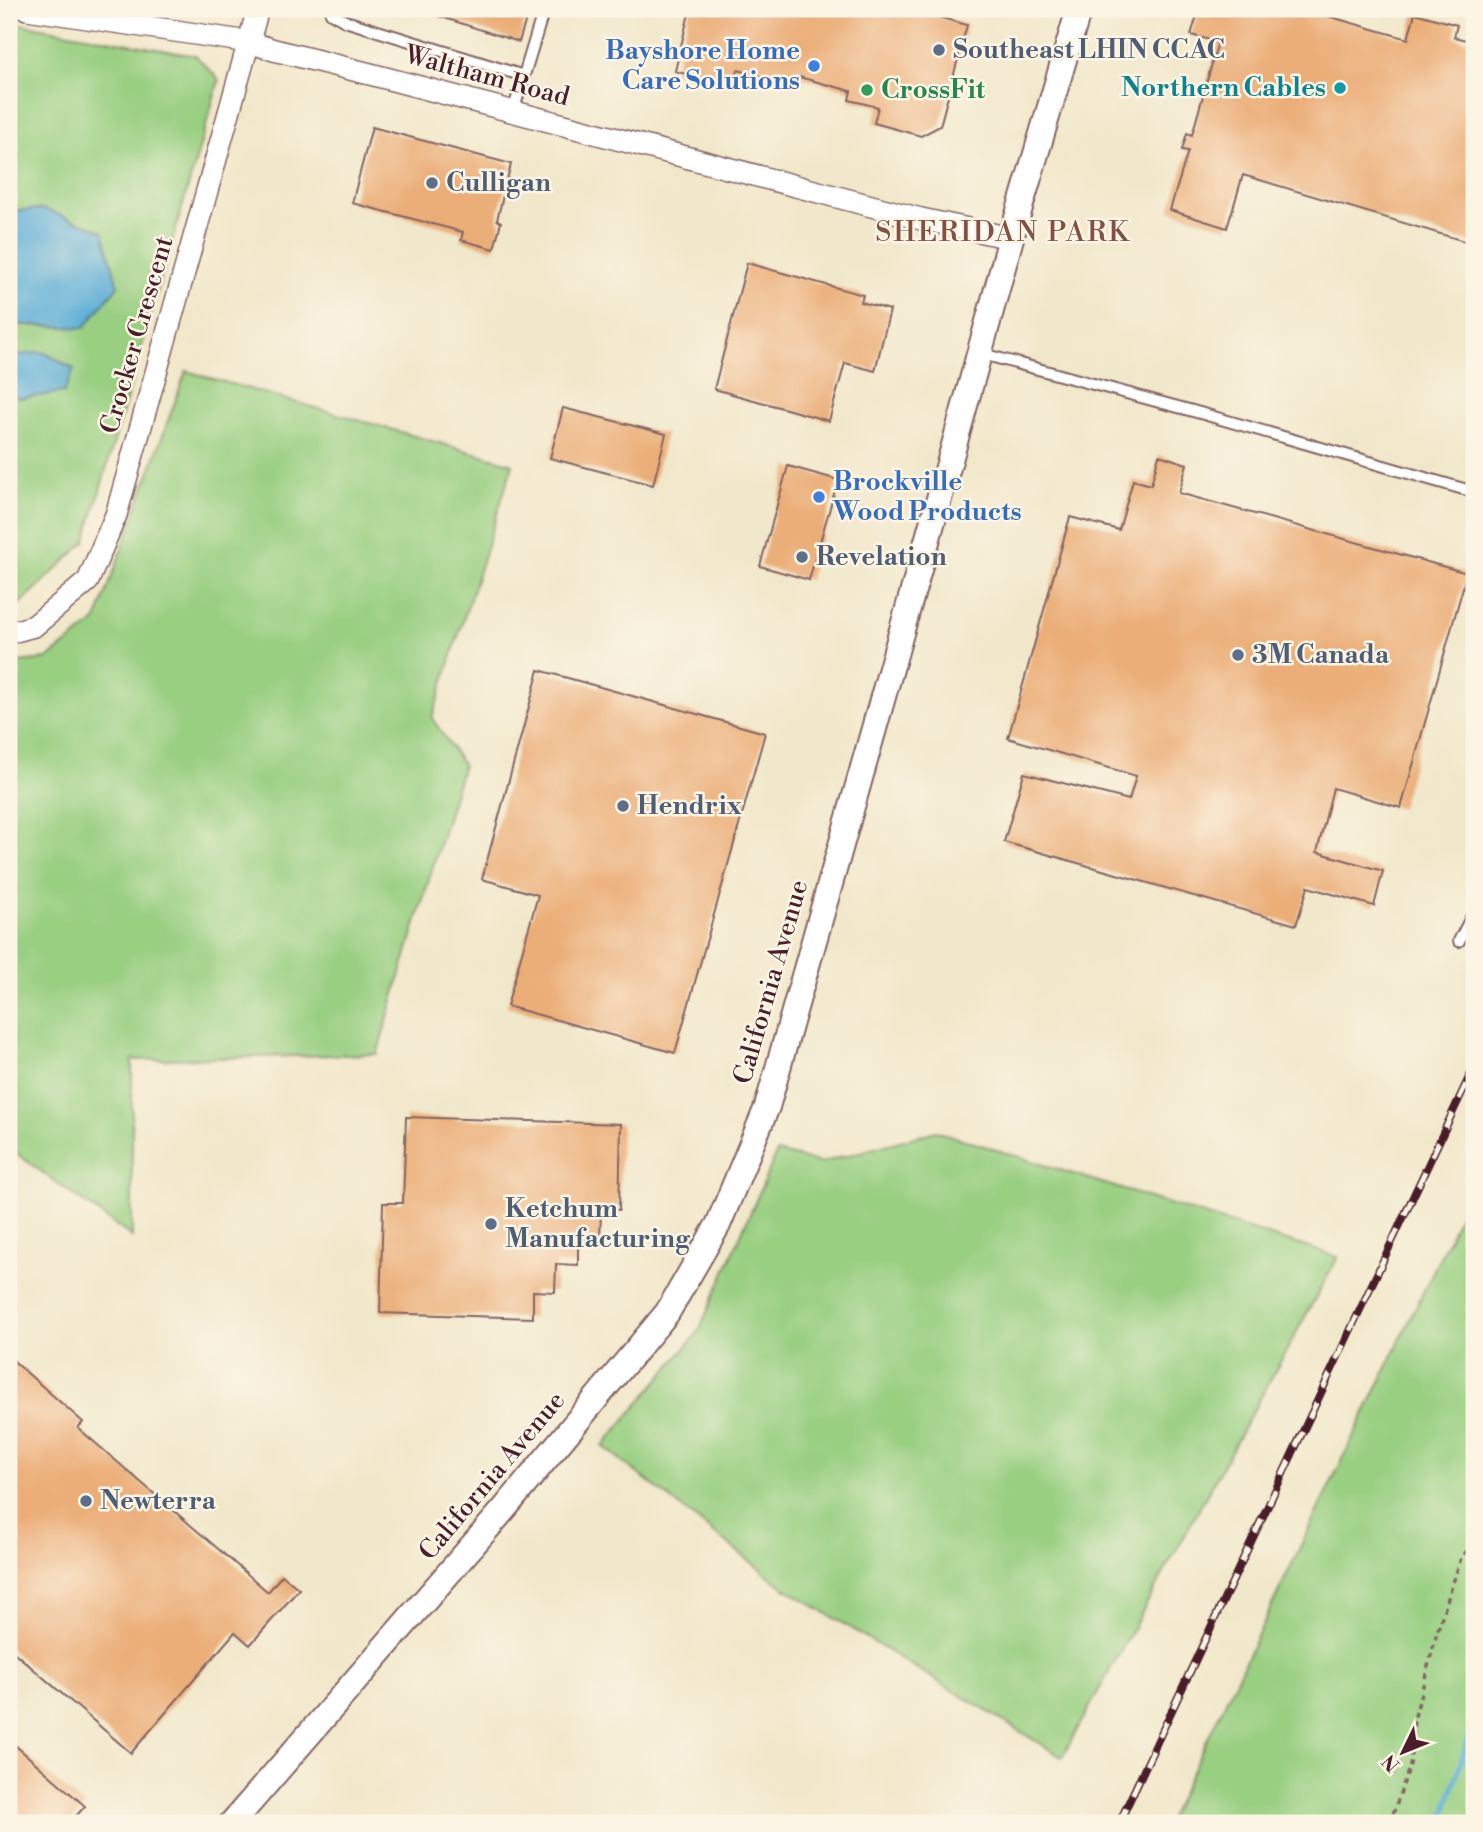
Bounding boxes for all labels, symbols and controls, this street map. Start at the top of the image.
place label: Southeast LHIN CCAC [953,34,1225,66]
place label: Bayshore Home Care Solutions [605,35,800,97]
street label: Waltham Road [400,38,573,113]
marker: Southeast LHIN CCAC [931,42,947,58]
marker: Bayshore Home Care Solutions [806,58,822,74]
place label: Northern Cables [1121,72,1326,104]
place label: CrossFit [881,74,986,106]
marker: Northern Cables [1332,80,1348,96]
marker: CrossFit [859,82,875,98]
place label: Culligan [446,167,551,199]
marker: Culligan [424,175,440,191]
district label: SHERIDAN PARK [875,215,1131,250]
street label: Crocker Crescent [94,233,180,437]
place label: Brockville Wood Products [832,466,1022,528]
marker: Brockville Wood Products [811,489,827,505]
place label: Revelation [816,541,947,573]
marker: Revelation [794,549,810,565]
place label: 3M Canada [1252,639,1390,671]
marker: 3M Canada [1230,647,1246,663]
place label: Hendrix [637,790,742,822]
marker: Hendrix [615,798,631,814]
street label: California Avenue [727,876,815,1088]
place label: Ketchum Manufacturing [505,1193,691,1255]
marker: Ketchum Manufacturing [483,1216,499,1232]
street label: California Avenue [412,1385,572,1567]
place label: Newterra [100,1485,217,1517]
marker: Newterra [78,1493,94,1509]
north arrow [1368,1716,1438,1786]
text: N [1377,1749,1405,1777]

